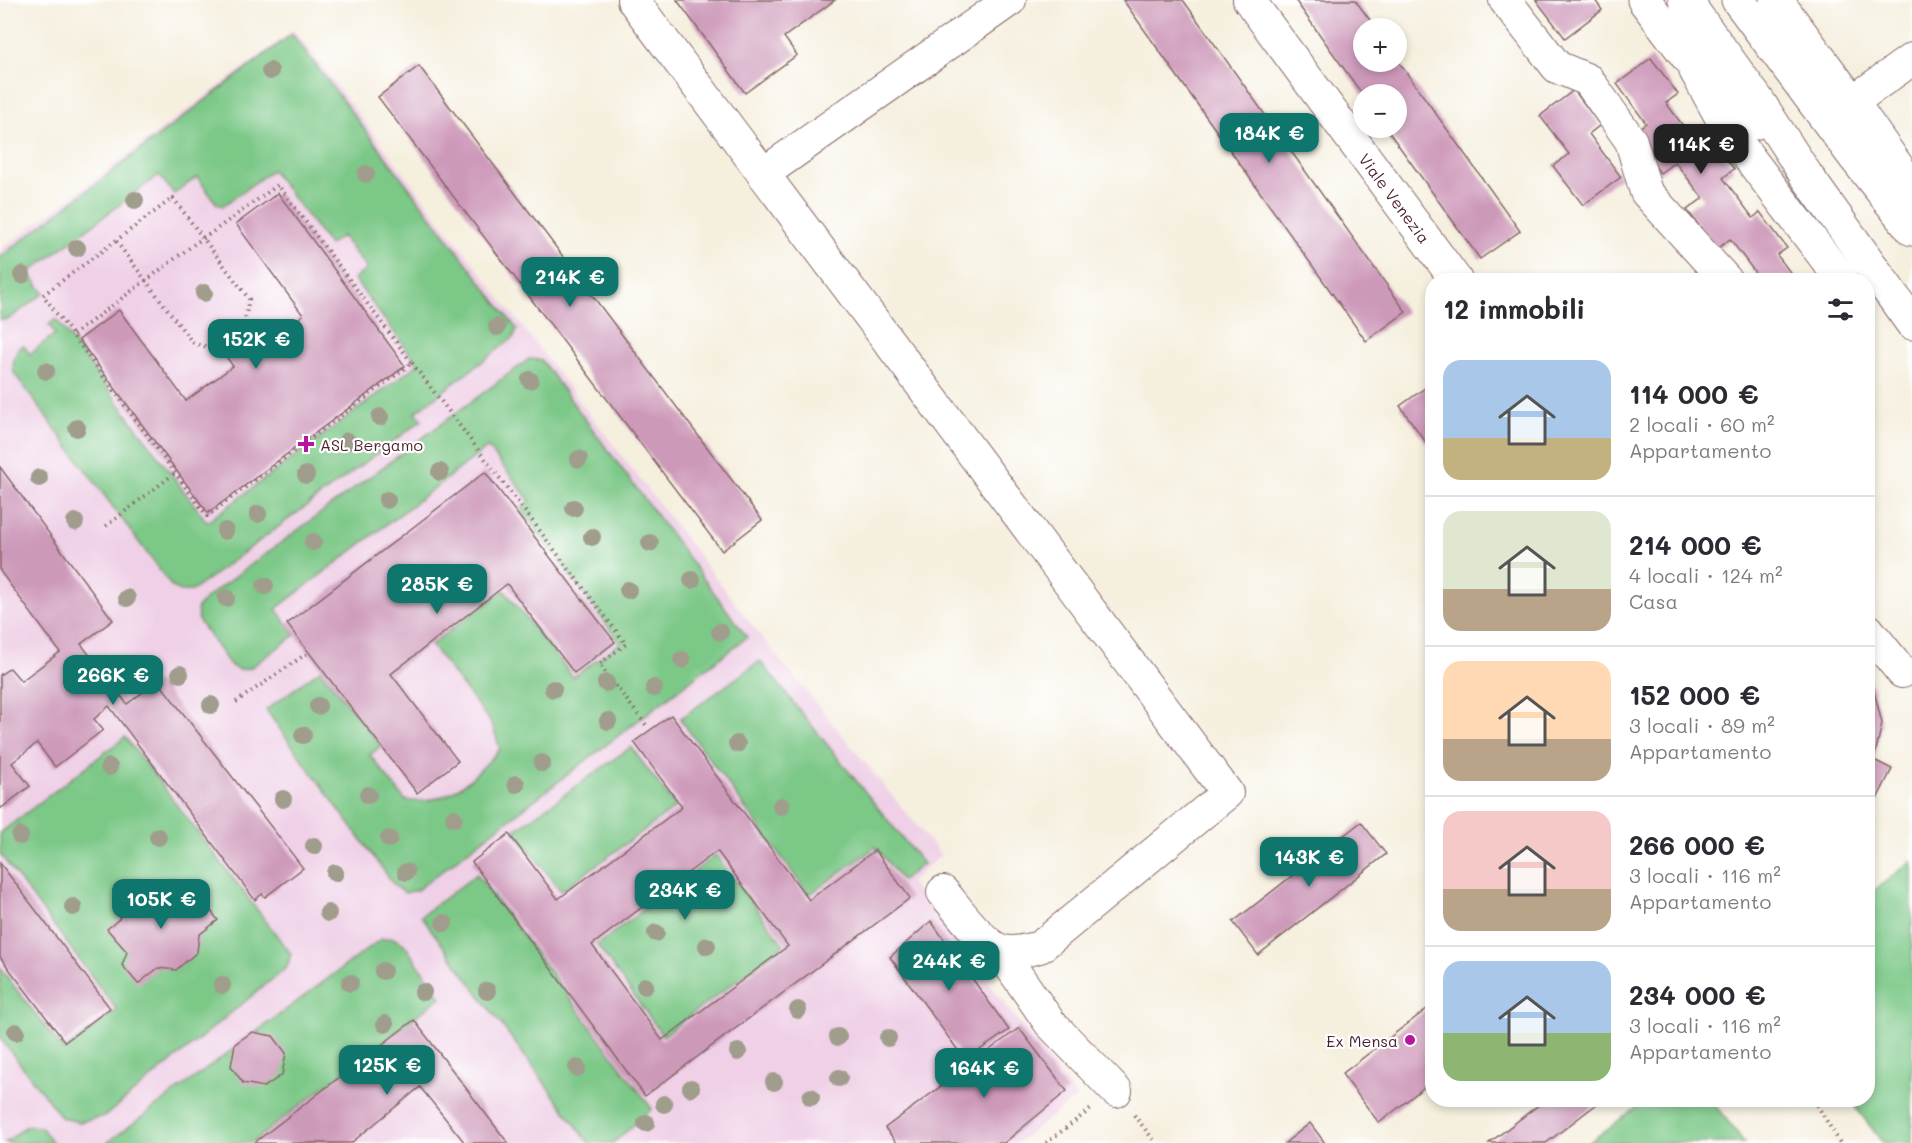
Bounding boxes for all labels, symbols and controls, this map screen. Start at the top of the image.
map controls [1353,18,1407,138]
button: + [1353,18,1407,72]
button: − [1353,84,1407,138]
pin: 184K € [1220,113,1318,164]
text: 184K € [1234,119,1304,145]
pin: 114K € [1652,124,1750,175]
text: 114K € [1668,130,1734,156]
street label: Viale Venezia [1355,149,1436,247]
pin: 214K € [521,257,619,308]
text: 214K € [535,263,605,289]
text: 12 immobili [1443,292,1585,326]
icon: filters [1824,293,1857,326]
pin: 152K € [207,319,305,370]
text: 152K € [222,325,290,351]
text: 114 000 € [1629,377,1758,411]
icon: home [1491,384,1563,456]
text: 2 locali · 60 m² [1629,411,1775,437]
place label: ASL Bergamo [320,434,423,455]
marker: ASL Bergamo [297,435,315,453]
text: Appartamento [1629,437,1771,463]
text: 214 000 € [1629,528,1762,562]
icon: home [1491,535,1563,607]
text: 4 locali · 124 m² [1629,562,1783,588]
pin: 285K € [388,564,486,615]
text: 285K € [401,570,473,596]
text: Casa [1629,588,1678,614]
pin: 266K € [64,655,162,706]
text: 266K € [77,661,149,687]
text: 152 000 € [1629,678,1760,712]
icon: home [1491,685,1563,757]
text: 3 locali · 89 m² [1629,712,1775,738]
text: Appartamento [1629,738,1771,764]
text: 266 000 € [1629,828,1765,862]
icon: home [1491,835,1563,907]
pin: 143K € [1260,837,1358,888]
text: 143K € [1274,843,1344,869]
text: 3 locali · 116 m² [1629,862,1781,888]
pin: 234K € [636,870,734,921]
text: 234K € [649,876,721,902]
pin: 105K € [112,879,210,930]
text: 105K € [126,885,196,911]
text: Appartamento [1629,888,1771,914]
pin: 244K € [900,941,998,992]
text: 244K € [912,947,986,973]
text: 234 000 € [1629,978,1766,1012]
icon: home [1491,985,1563,1057]
text: 3 locali · 116 m² [1629,1012,1781,1038]
place label: Ex Mensa [1326,1030,1398,1051]
marker: Ex Mensa [1403,1033,1417,1047]
text: Appartamento [1629,1038,1771,1064]
pin: 125K € [338,1045,436,1096]
pin: 164K € [935,1048,1033,1099]
text: 125K € [353,1051,421,1077]
text: 164K € [949,1054,1019,1080]

